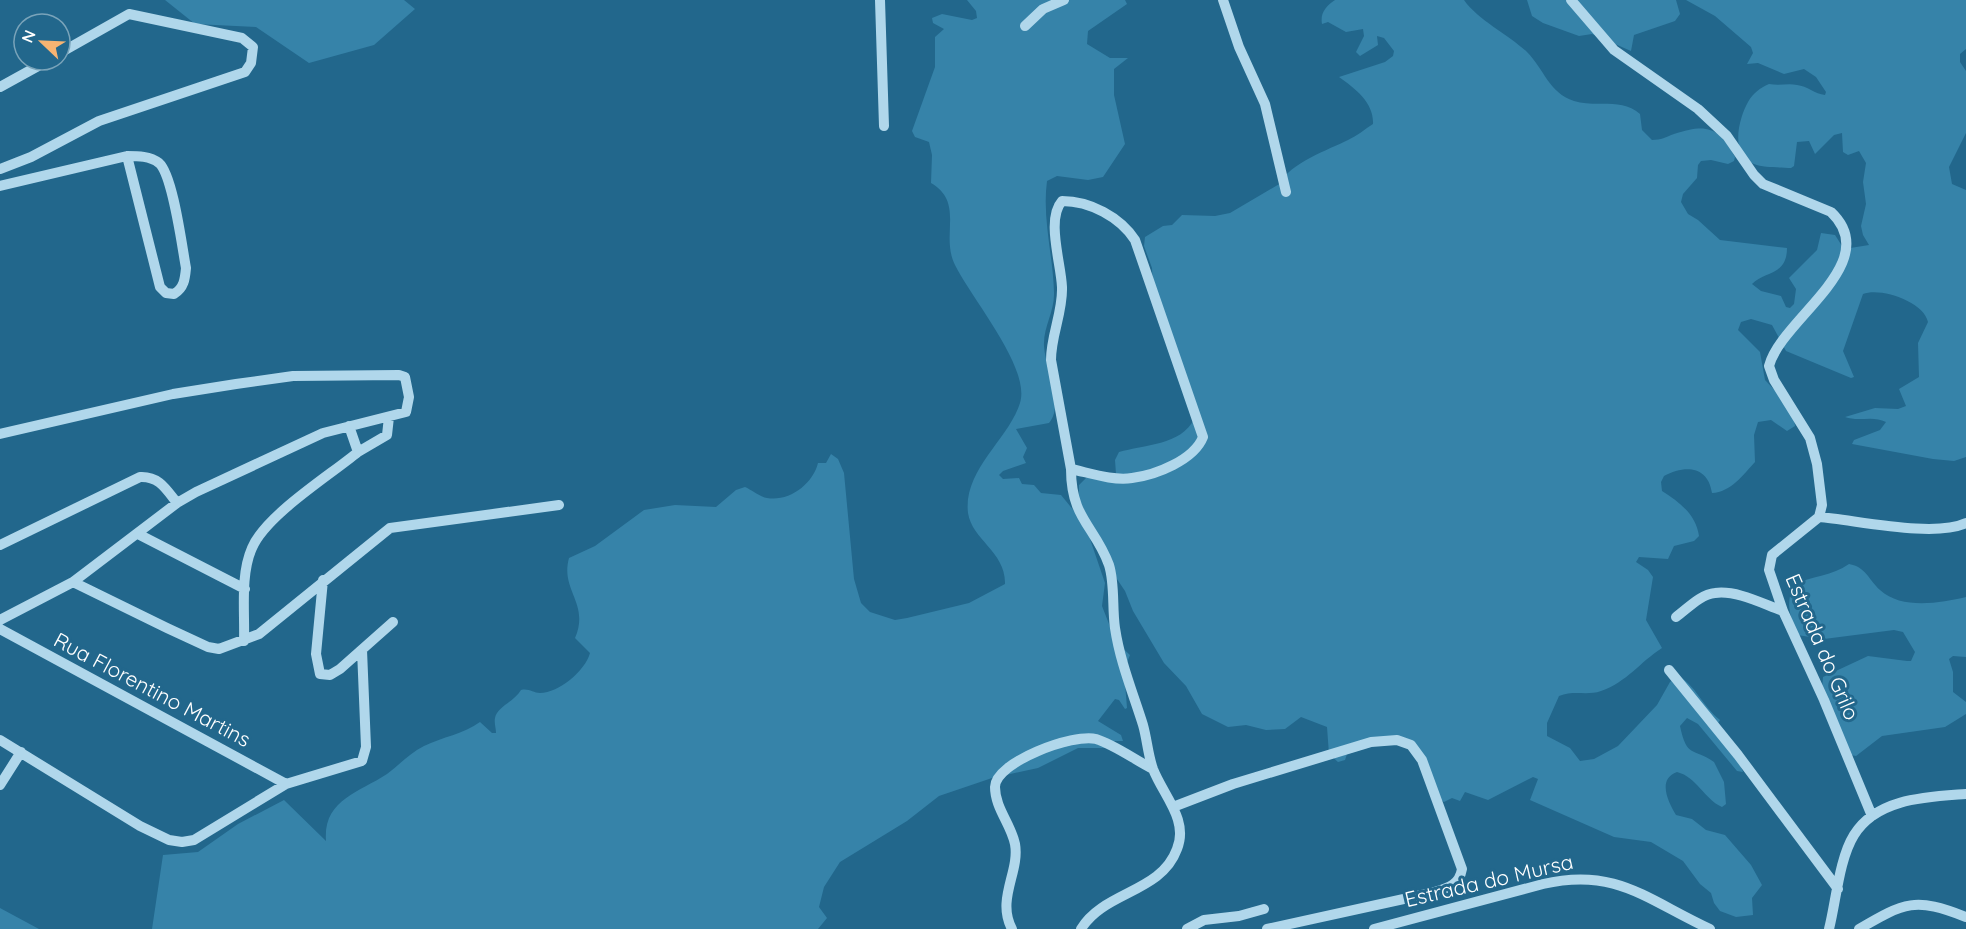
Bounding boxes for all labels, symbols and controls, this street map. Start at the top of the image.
north arrow [12,12,72,72]
text: N [17,27,40,45]
street label: Estrada do Grilo [1780,570,1865,724]
street label: Rua Florentino Martins [50,626,255,752]
street label: Estrada do Mursa [1402,848,1575,912]

